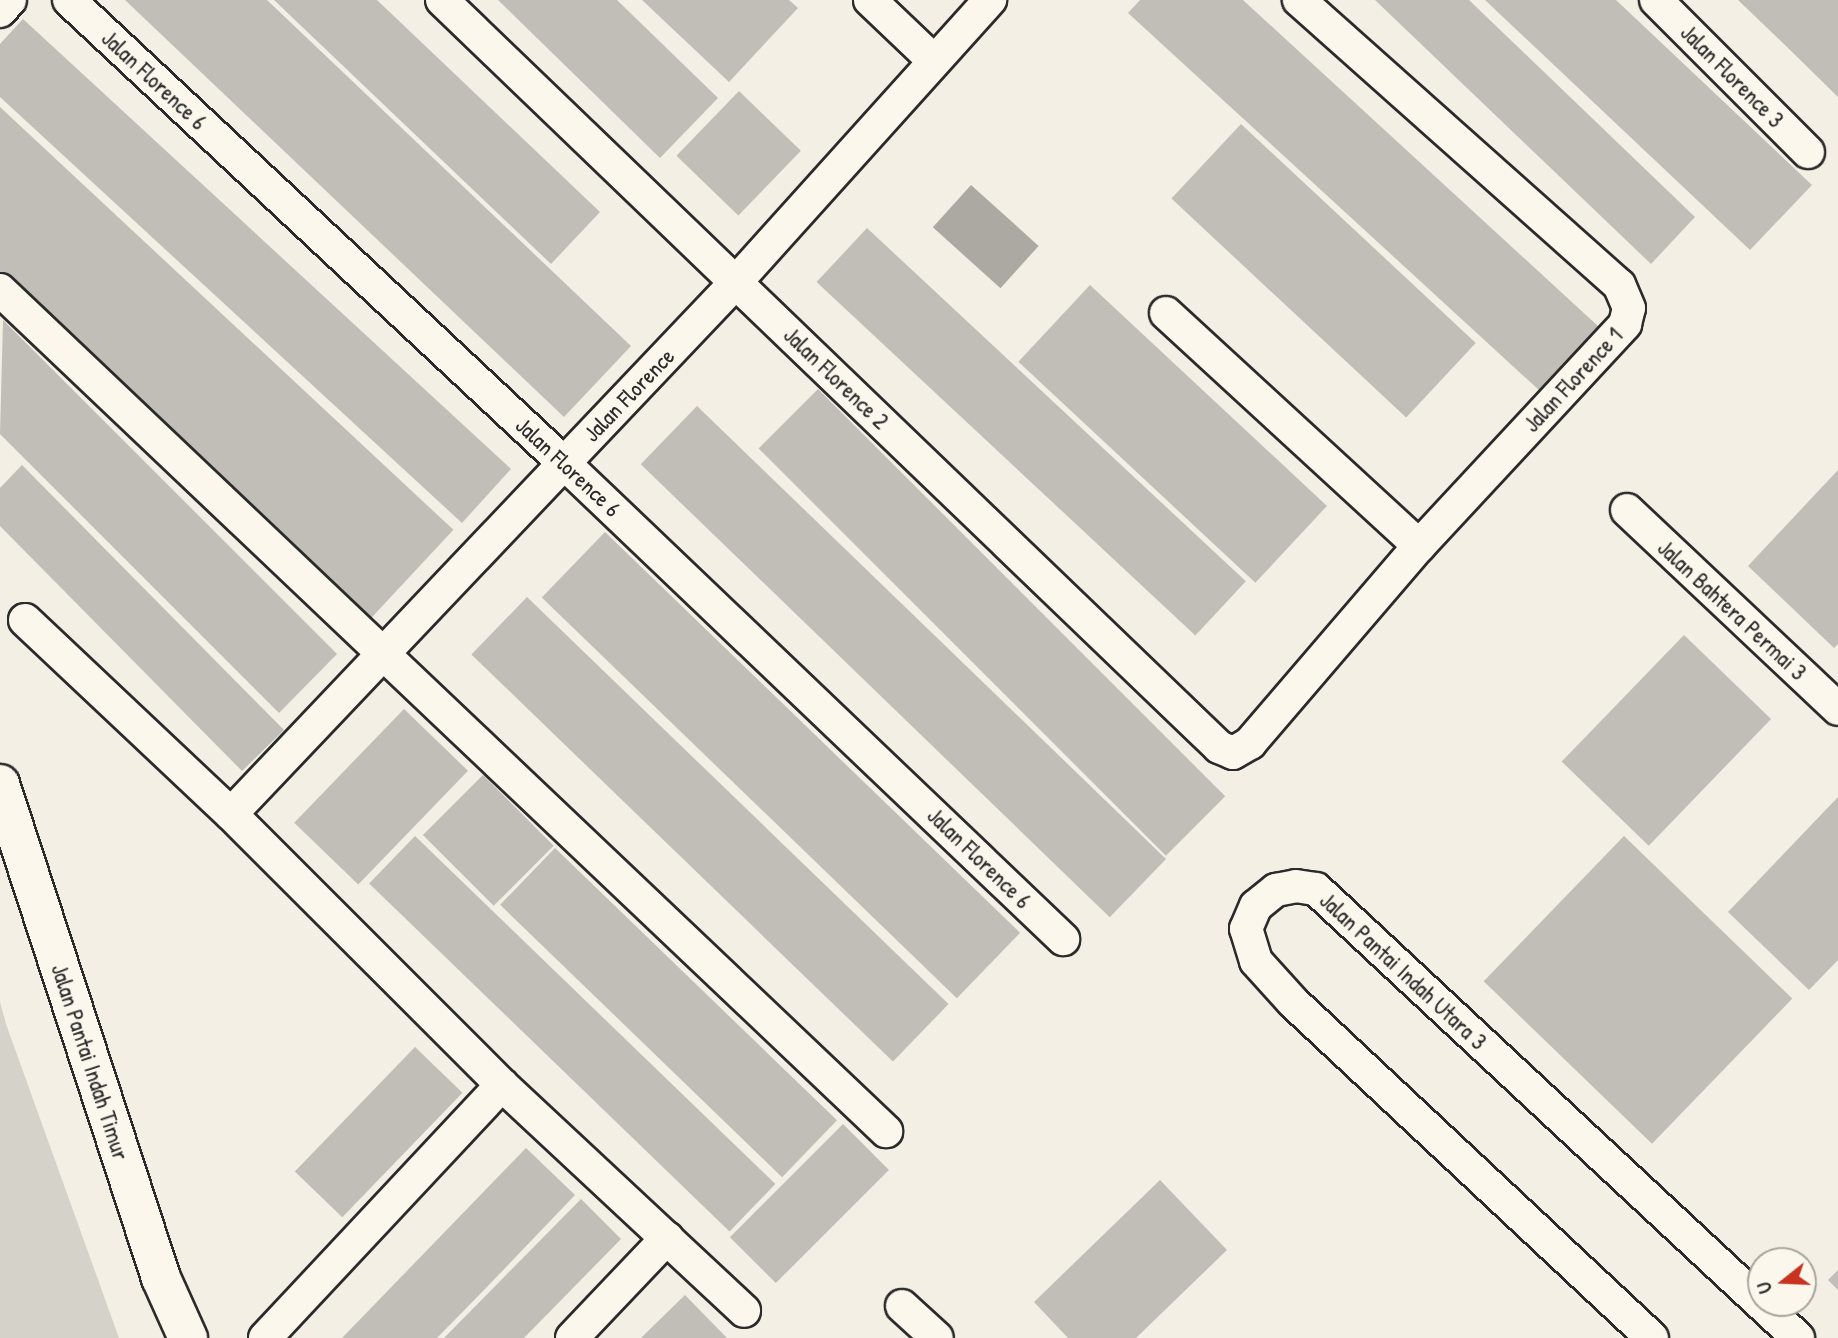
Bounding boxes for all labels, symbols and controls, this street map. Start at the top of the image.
street label: Jalan Florence 3 [1675,19,1789,133]
street label: Jalan Florence 6 [96,24,212,136]
street label: Jalan Florence 2 [778,321,894,435]
street label: Jalan Florence 1 [1518,322,1628,438]
street label: Jalan Florence [578,343,680,447]
street label: Jalan Florence 6 [510,411,626,523]
street label: Jalan Bahtera Permai 3 [1652,534,1812,686]
street label: Jalan Florence 6 [921,802,1037,914]
street label: Jalan Pantai Indah Utara 3 [1314,887,1492,1055]
street label: Jalan Pantai Indah Timur [45,960,135,1164]
north arrow [1747,1247,1817,1317]
text: U [1750,1279,1778,1297]

